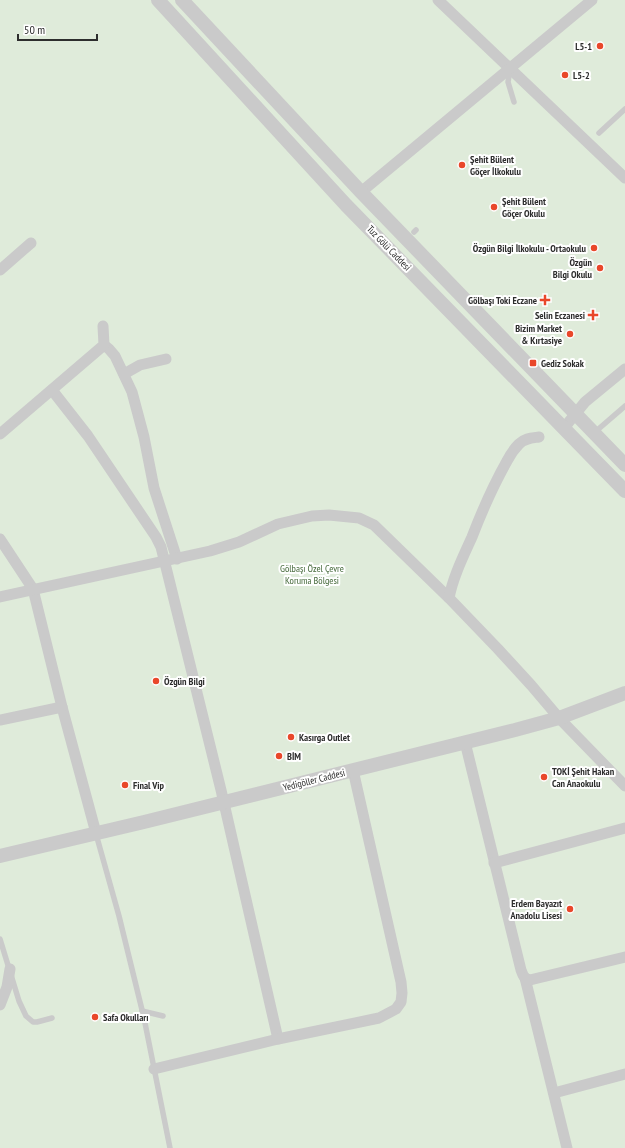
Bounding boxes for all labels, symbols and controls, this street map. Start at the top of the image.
scale bar [18,16,97,42]
text: 50 m [24,22,45,37]
place label: L5-1 [575,40,592,53]
marker: L5-1 [595,41,605,51]
place label: L5-2 [573,69,590,82]
marker: L5-2 [560,70,570,80]
place label: Şehit Bülent Göçer İlkokulu [470,153,521,178]
marker: Şehit Bülent Göçer İlkokulu [457,160,467,170]
place label: Şehit Bülent Göçer Okulu [502,195,546,220]
marker: Şehit Bülent Göçer Okulu [489,202,499,212]
street label: Tuz Gölü Caddesi [364,223,414,273]
place label: Özgün Bilgi İlkokulu - Ortaokulu [473,242,587,255]
marker: Özgün Bilgi İlkokulu - Ortaokulu [589,243,599,253]
place label: Özgün Bilgi Okulu [553,256,593,281]
marker: Özgün Bilgi Okulu [595,263,605,273]
place label: Gölbaşı Toki Eczane [468,294,537,307]
marker: Gölbaşı Toki Eczane [540,295,550,305]
place label: Selin Eczanesi [535,309,585,322]
marker: Selin Eczanesi [588,310,598,320]
place label: Bizim Market & Kırtasiye [515,322,562,347]
marker: Bizim Market & Kırtasiye [565,329,575,339]
place label: Gediz Sokak [541,357,585,370]
marker: Gediz Sokak [528,358,538,368]
park label: Gölbaşı Özel Çevre Koruma Bölgesi [280,562,344,587]
place label: Özgün Bilgi [164,675,205,688]
marker: Özgün Bilgi [151,676,161,686]
place label: Kasırga Outlet [299,731,350,744]
marker: Kasırga Outlet [286,732,296,742]
place label: BİM [287,750,301,763]
marker: BİM [274,751,284,761]
place label: TOKİ Şehit Hakan Can Anaokulu [552,765,615,790]
street label: Yedigöller Caddesi [282,766,346,794]
marker: TOKİ Şehit Hakan Can Anaokulu [539,772,549,782]
place label: Final Vip [133,779,165,792]
marker: Final Vip [120,780,130,790]
place label: Erdem Bayazıt Anadolu Lisesi [510,897,562,922]
marker: Erdem Bayazıt Anadolu Lisesi [565,904,575,914]
place label: Safa Okulları [103,1011,149,1024]
marker: Safa Okulları [90,1012,100,1022]

